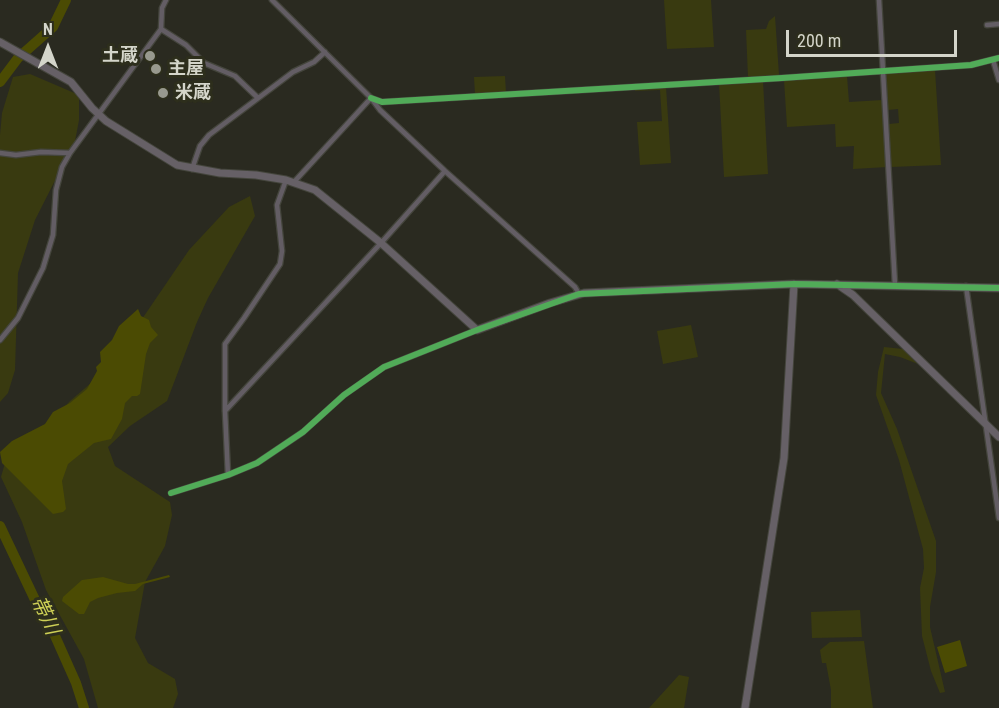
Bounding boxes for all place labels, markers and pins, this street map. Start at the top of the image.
place label: 土蔵 [102,45,138,67]
marker: 土蔵 [143,49,157,63]
place label: 主屋 [168,58,204,80]
marker: 主屋 [149,62,163,76]
place label: 米蔵 [175,82,211,104]
marker: 米蔵 [156,86,170,100]

